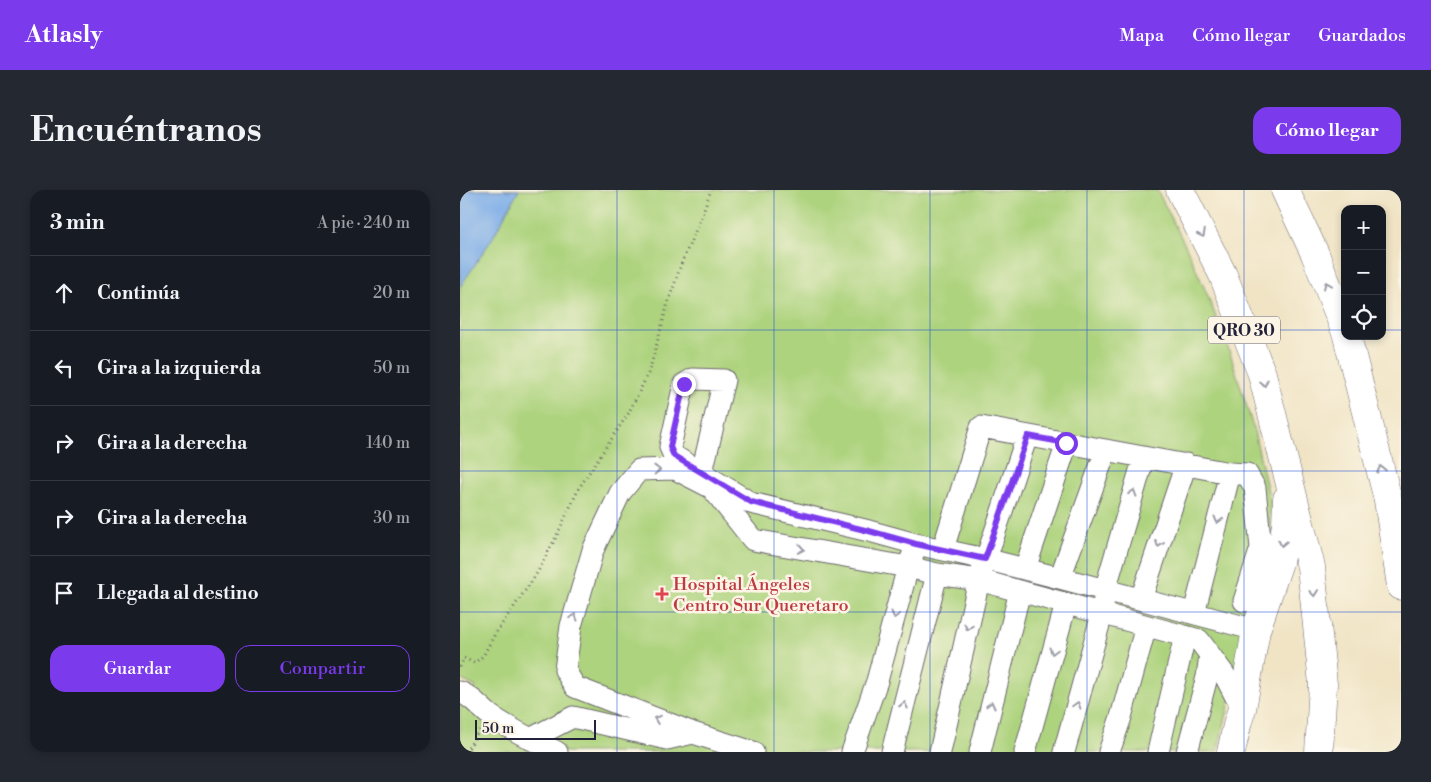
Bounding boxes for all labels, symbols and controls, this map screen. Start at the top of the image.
text: Atlasly [25,20,102,50]
text: Mapa [1120,24,1164,47]
text: Cómo llegar [1192,24,1290,47]
text: Guardados [1318,24,1406,47]
button: Cómo llegar [1253,107,1401,154]
text: Encuéntranos [30,109,262,152]
map controls [1341,205,1386,340]
button: + [1341,205,1386,250]
text: 3 min [50,210,105,236]
text: A pie · 240 m [317,213,410,233]
one-way arrow [1196,228,1206,237]
button: − [1341,250,1386,295]
icon: ahead [50,279,78,307]
text: Continúa [97,281,180,305]
one-way arrow [1323,281,1333,290]
text: 20 m [373,283,410,303]
button: locate [1341,295,1386,340]
road number: QRO 30 [1208,316,1280,344]
icon: left [50,354,78,382]
text: Gira a la izquierda [97,356,261,380]
text: 50 m [373,358,410,378]
route end [673,373,696,396]
one-way arrow [1258,379,1269,388]
icon: right [50,429,78,457]
text: Gira a la derecha [97,431,247,455]
route start [1055,432,1078,455]
text: 140 m [366,433,410,453]
one-way arrow [653,464,661,475]
one-way arrow [1376,465,1387,474]
one-way arrow [1128,489,1138,497]
icon: right [50,504,78,532]
text: Gira a la derecha [97,506,247,530]
text: 30 m [373,508,410,528]
one-way arrow [1213,515,1224,524]
one-way arrow [1155,539,1165,547]
one-way arrow [1277,539,1288,548]
one-way arrow [797,544,806,554]
place label: Hospital Ángeles Centro Sur Queretaro [673,573,849,617]
icon: arrive [50,579,78,607]
text: Llegada al destino [97,581,259,605]
marker: Hospital Ángeles Centro Sur Queretaro [655,587,669,601]
one-way arrow [1308,590,1319,598]
one-way arrow [890,610,900,618]
one-way arrow [568,613,578,621]
one-way arrow [963,623,974,632]
button: Guardar [50,645,225,692]
button: Compartir [235,645,410,692]
one-way arrow [1048,647,1059,655]
one-way arrow [985,700,996,709]
one-way arrow [898,701,908,709]
one-way arrow [1071,702,1081,710]
one-way arrow [653,715,662,725]
scale bar [475,717,596,740]
text: 50 m [482,720,514,738]

